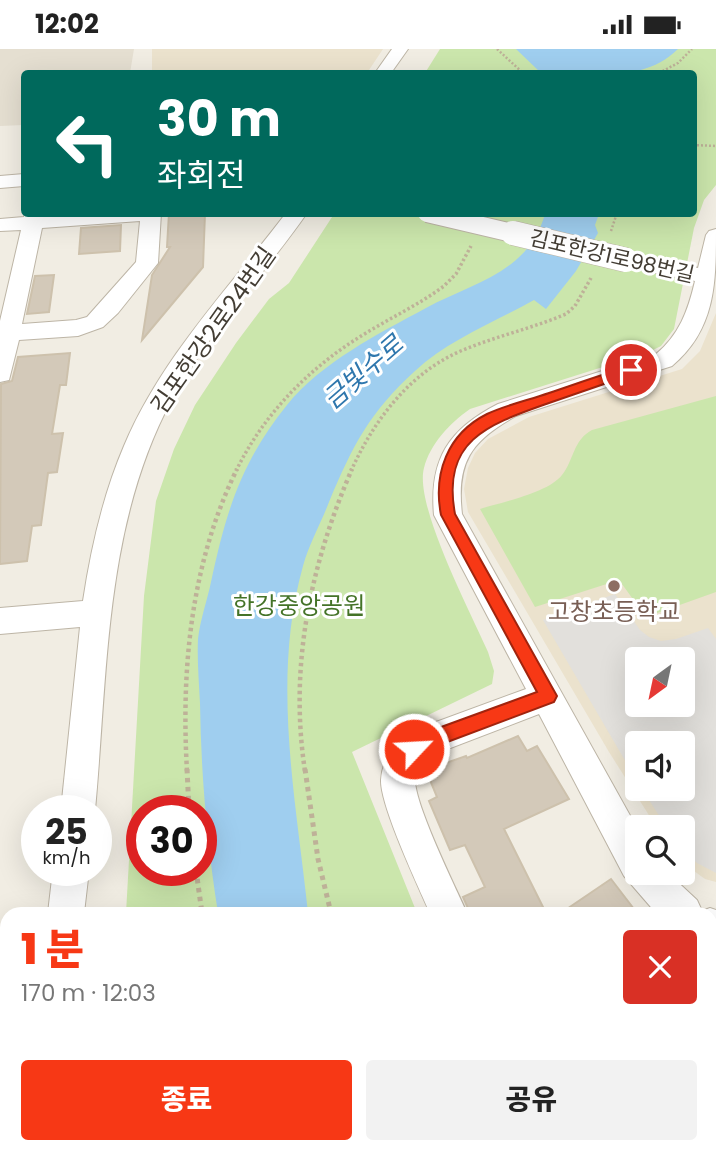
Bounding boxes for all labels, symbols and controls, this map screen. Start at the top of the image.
text: 12:02 [35,6,99,42]
text: 30 m [157,85,281,153]
icon: left [42,98,133,189]
text: 좌회전 [157,152,245,197]
street label: 김포한강1로98번길 [527,223,697,289]
street label: 김포한강2로24번길 [143,240,283,420]
water label: 금빛수로 [315,326,412,417]
pin [601,340,661,400]
icon: arrive [612,351,650,389]
marker: 고창초등학교 [606,578,622,594]
park label: 한강중앙공원 [233,589,365,622]
place label: 고창초등학교 [548,595,680,628]
north arrow [625,647,695,717]
map controls [625,647,695,885]
position arrow [377,712,451,786]
button: sound [625,731,695,801]
speed limit sign: 30 [126,795,217,886]
text: 25 [45,807,88,856]
button: search [625,815,695,885]
text: km/h [43,845,90,870]
text: 1 분 [21,920,84,979]
button: close [623,930,697,1004]
text: 170 m · 12:03 [21,977,156,1009]
button: 종료 [21,1060,352,1140]
button: 공유 [366,1060,697,1140]

